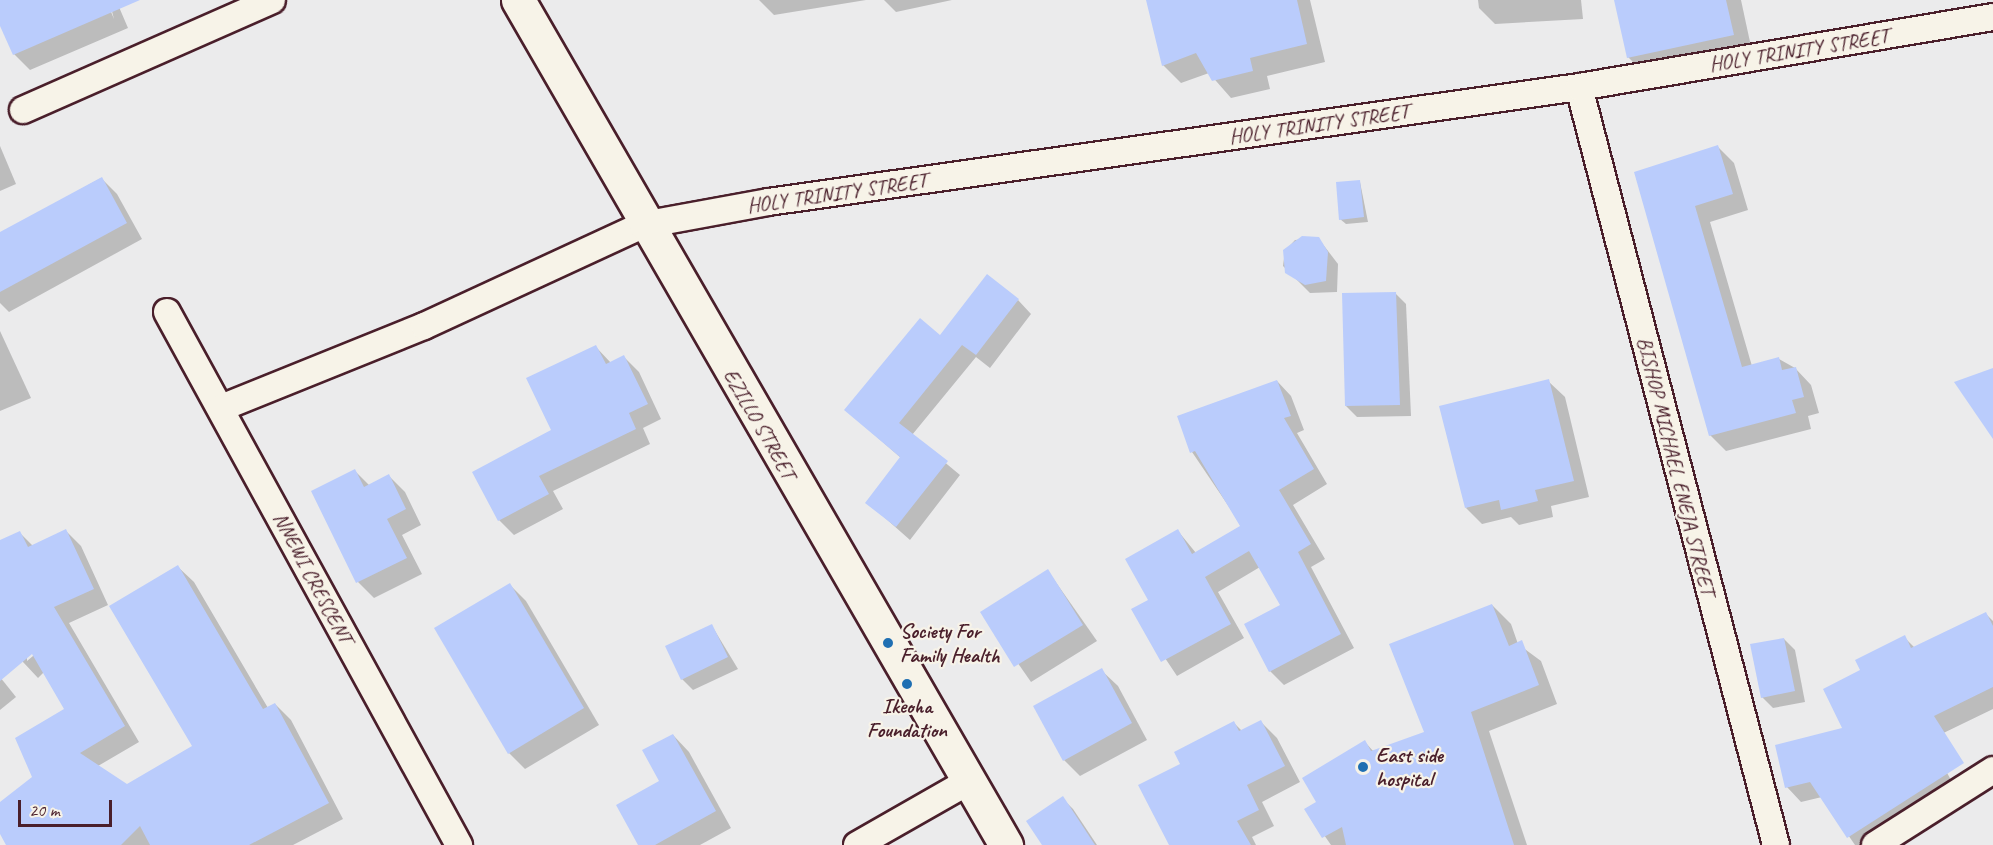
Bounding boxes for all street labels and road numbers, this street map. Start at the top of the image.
street label: HOLY TRINITY STREET [1707,23,1891,77]
street label: HOLY TRINITY STREET [1227,99,1411,149]
street label: HOLY TRINITY STREET [745,168,929,218]
street label: BISHOP MICHAEL ENEJA STREET [1632,334,1720,598]
street label: EZILLO STREET [718,364,802,484]
street label: NNEWI CRESCENT [268,508,358,648]

